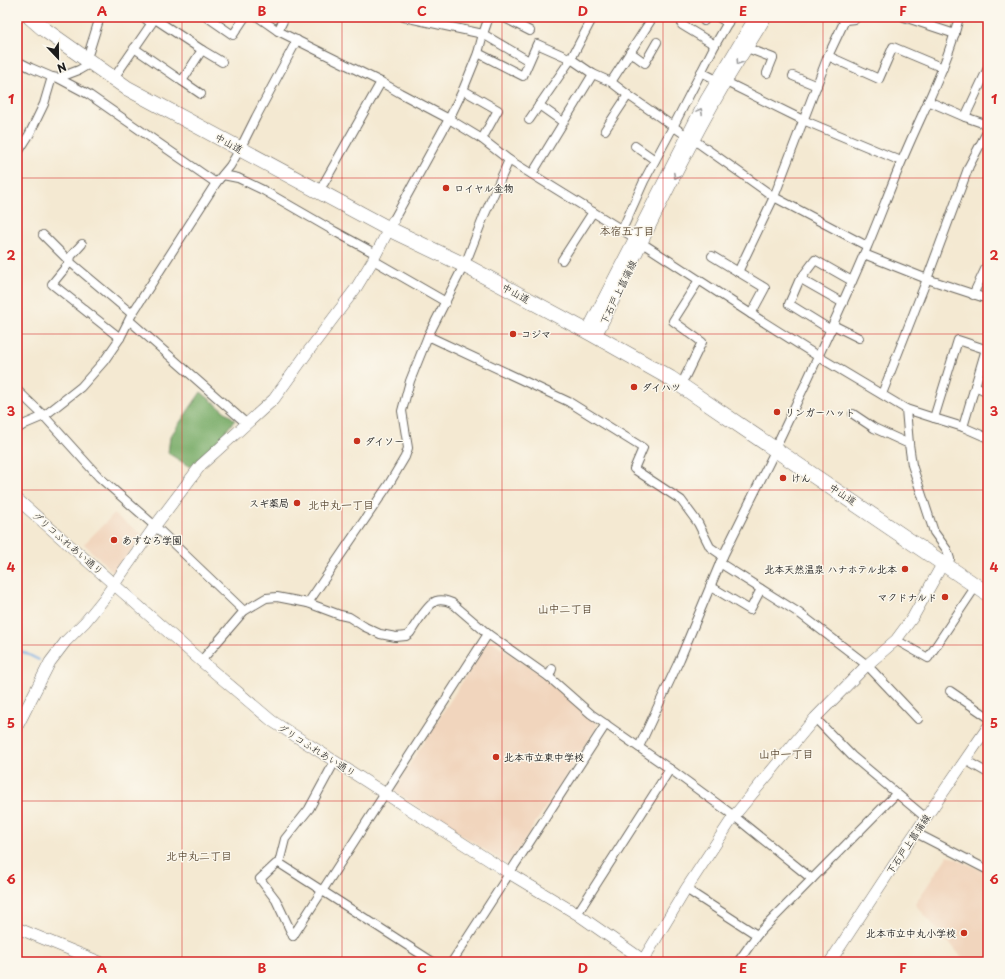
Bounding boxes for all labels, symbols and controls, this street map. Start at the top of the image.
text: A [97,1,107,20]
text: B [258,1,267,20]
text: C [417,1,427,20]
text: D [578,1,588,20]
text: E [739,1,747,20]
text: F [899,1,907,20]
north arrow [38,38,78,78]
text: N [54,58,69,77]
one-way arrow [736,58,743,65]
text: 1 [8,89,14,108]
text: 1 [991,89,997,108]
one-way arrow [695,108,702,116]
street label: 中山道 [212,129,246,156]
one-way arrow [673,172,681,179]
place label: ロイヤル金物 [454,180,514,195]
marker: ロイヤル金物 [441,183,451,193]
district label: 本宿五丁目 [600,222,655,239]
text: 2 [6,245,16,264]
text: 2 [989,245,999,264]
street label: 下石戸上菖蒲線 [595,257,640,327]
street label: 中山道 [499,279,533,306]
place label: コジマ [521,326,551,341]
marker: コジマ [508,329,518,339]
place label: ダイハツ [642,379,681,394]
marker: ダイハツ [629,382,639,392]
text: 3 [7,401,16,420]
text: 3 [990,401,999,420]
place label: リンガーハット [785,404,855,419]
marker: リンガーハット [772,407,782,417]
place label: ダイソー [365,433,404,448]
marker: ダイソー [352,436,362,446]
place label: けん [791,470,811,485]
marker: けん [778,473,788,483]
street label: 中山道 [827,479,860,508]
place label: スギ薬局 [249,495,289,510]
district label: 北中丸一丁目 [308,496,374,513]
marker: スギ薬局 [292,498,302,508]
street label: グリコふれあい通り [29,507,107,578]
place label: あすなろ学園 [122,532,182,547]
marker: あすなろ学園 [109,535,119,545]
text: 4 [7,557,16,576]
text: 4 [990,557,999,576]
place label: 北本天然温泉 ハナホテル北本 [764,561,897,576]
marker: 北本天然温泉 ハナホテル北本 [900,564,910,574]
place label: マクドナルド [877,589,937,604]
marker: マクドナルド [940,592,950,602]
district label: 山中二丁目 [538,600,593,617]
text: 5 [7,713,15,732]
text: 5 [990,713,998,732]
street label: グリコふれあい通り [275,719,359,780]
district label: 山中一丁目 [759,745,814,762]
place label: 北本市立東中学校 [504,749,584,764]
marker: 北本市立東中学校 [491,752,501,762]
street label: 下石戸上菖蒲線 [882,811,933,877]
district label: 北中丸二丁目 [166,847,232,864]
text: 6 [6,869,16,888]
text: 6 [989,869,999,888]
place label: 北本市立中丸小学校 [866,925,956,940]
marker: 北本市立中丸小学校 [959,928,969,938]
text: A [97,958,107,977]
text: B [258,958,267,977]
text: C [417,958,427,977]
text: D [578,958,588,977]
text: E [739,958,747,977]
text: F [899,958,907,977]

